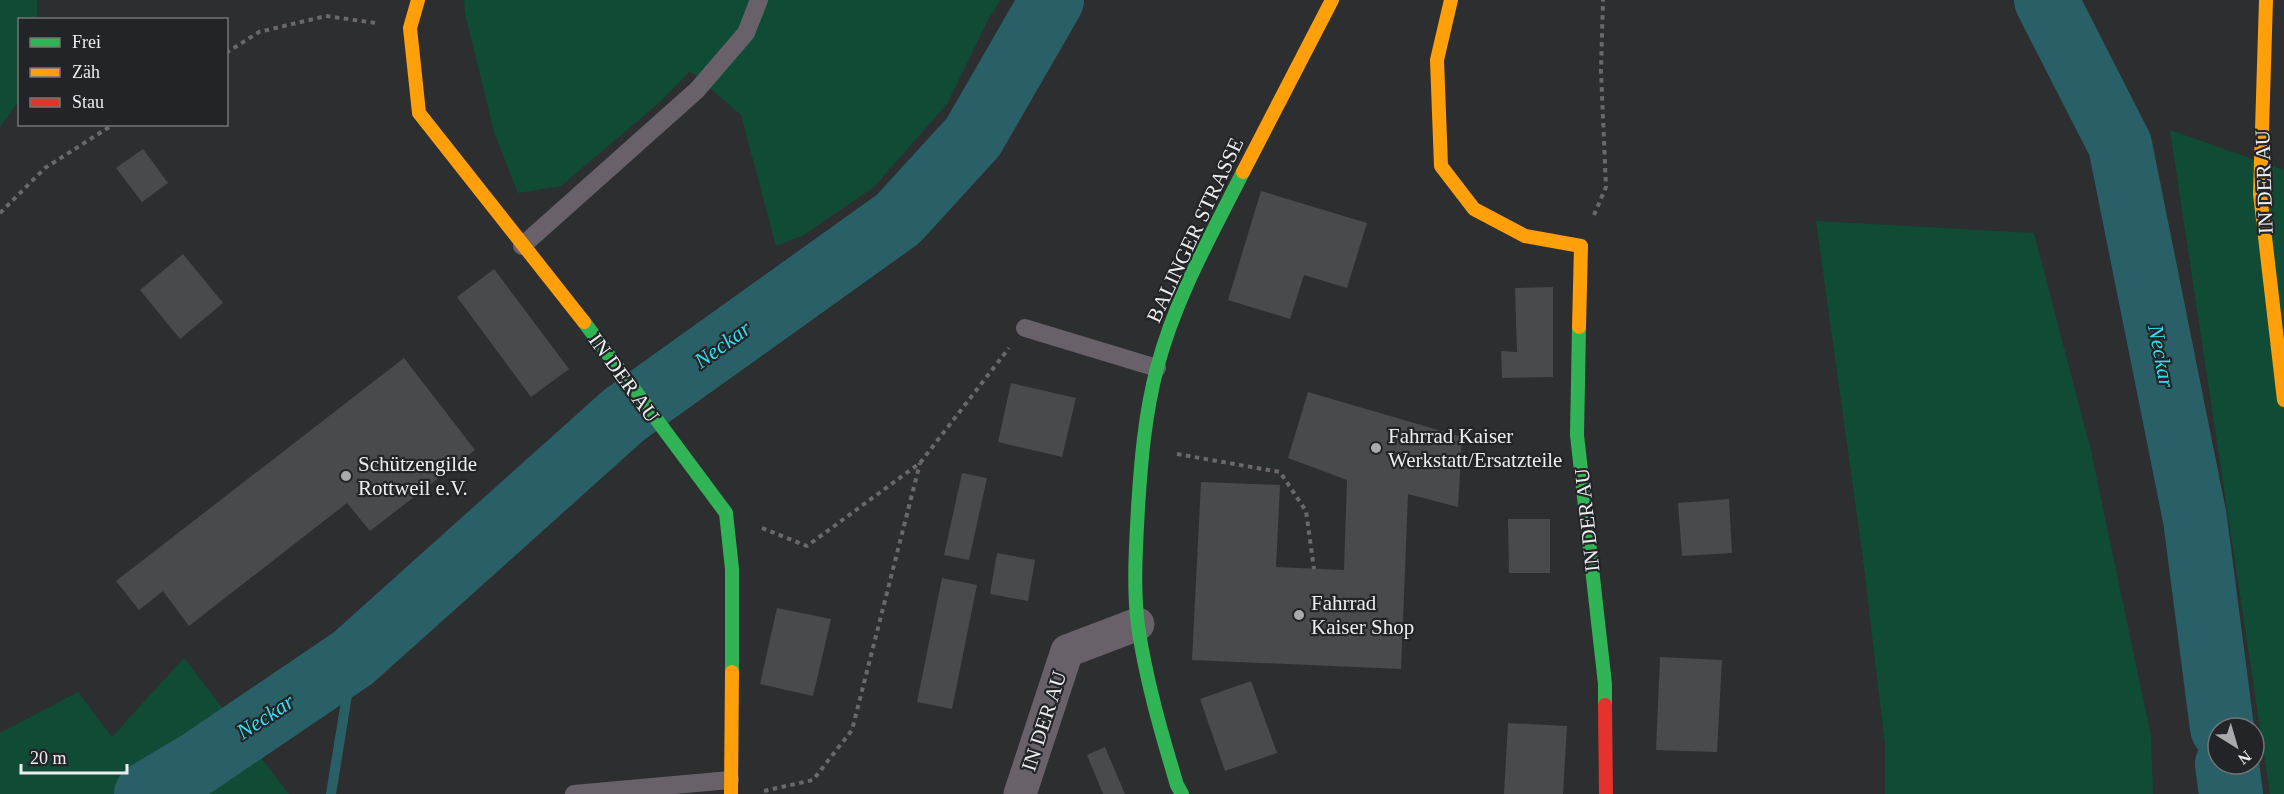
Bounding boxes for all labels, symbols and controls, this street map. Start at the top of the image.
legend [18,18,228,126]
text: Frei [72,32,101,52]
text: Zäh [72,62,100,82]
text: Stau [72,92,104,112]
street label: IN DER AU [2250,130,2278,234]
street label: BALINGER STRASSE [1142,134,1248,326]
water label: Neckar [688,315,756,374]
water label: Neckar [2143,322,2180,390]
street label: IN DER AU [584,329,664,427]
place label: Fahrrad Kaiser Werkstatt/Ersatzteile [1388,424,1562,472]
marker: Fahrrad Kaiser Werkstatt/Ersatzteile [1369,441,1383,455]
place label: Schützengilde Rottweil e.V. [358,452,477,500]
street label: IN DER AU [1570,467,1604,573]
marker: Schützengilde Rottweil e.V. [339,469,353,483]
place label: Fahrrad Kaiser Shop [1311,591,1414,639]
marker: Fahrrad Kaiser Shop [1292,608,1306,622]
street label: IN DER AU [1017,668,1071,774]
water label: Neckar [231,688,299,745]
north arrow [2206,716,2266,776]
scale bar [21,737,128,775]
text: N [2235,747,2254,768]
text: 20 m [30,748,67,768]

